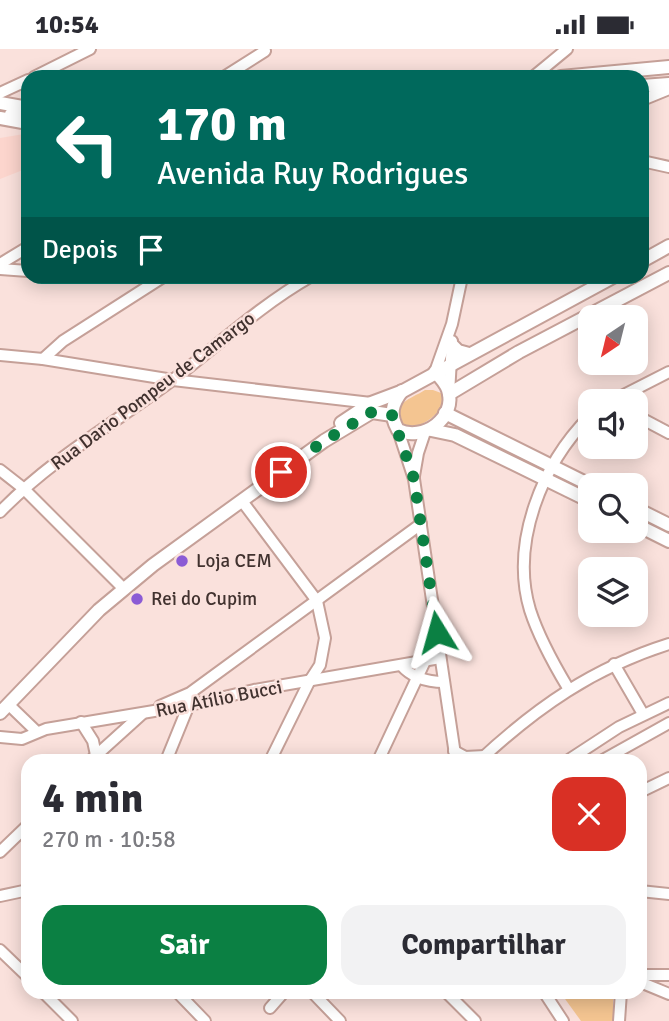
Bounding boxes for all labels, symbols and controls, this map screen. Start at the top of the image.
text: 10:54 [35,9,99,41]
text: 170 m [157,94,287,154]
icon: left [42,98,133,189]
text: Avenida Ruy Rodrigues [157,154,468,193]
icon: arrive [132,231,170,269]
text: Depois [42,234,118,266]
north arrow [578,305,648,375]
map controls [578,305,648,627]
street label: Rua Dario Pompeu de Camargo [46,306,260,476]
button: sound [578,389,648,459]
pin [251,442,311,502]
icon: arrive [262,453,300,491]
button: search [578,473,648,543]
place label: Loja CEM [196,549,272,573]
marker: Loja CEM [174,553,190,569]
button: layers [578,557,648,627]
place label: Rei do Cupim [151,587,257,611]
marker: Rei do Cupim [129,591,145,607]
position arrow [400,595,474,669]
street label: Rua Atílio Bucci [154,675,284,723]
text: 4 min [42,773,143,824]
button: close [552,777,626,851]
text: 270 m · 10:58 [42,825,176,854]
button: Sair [42,905,327,985]
button: Compartilhar [341,905,626,985]

